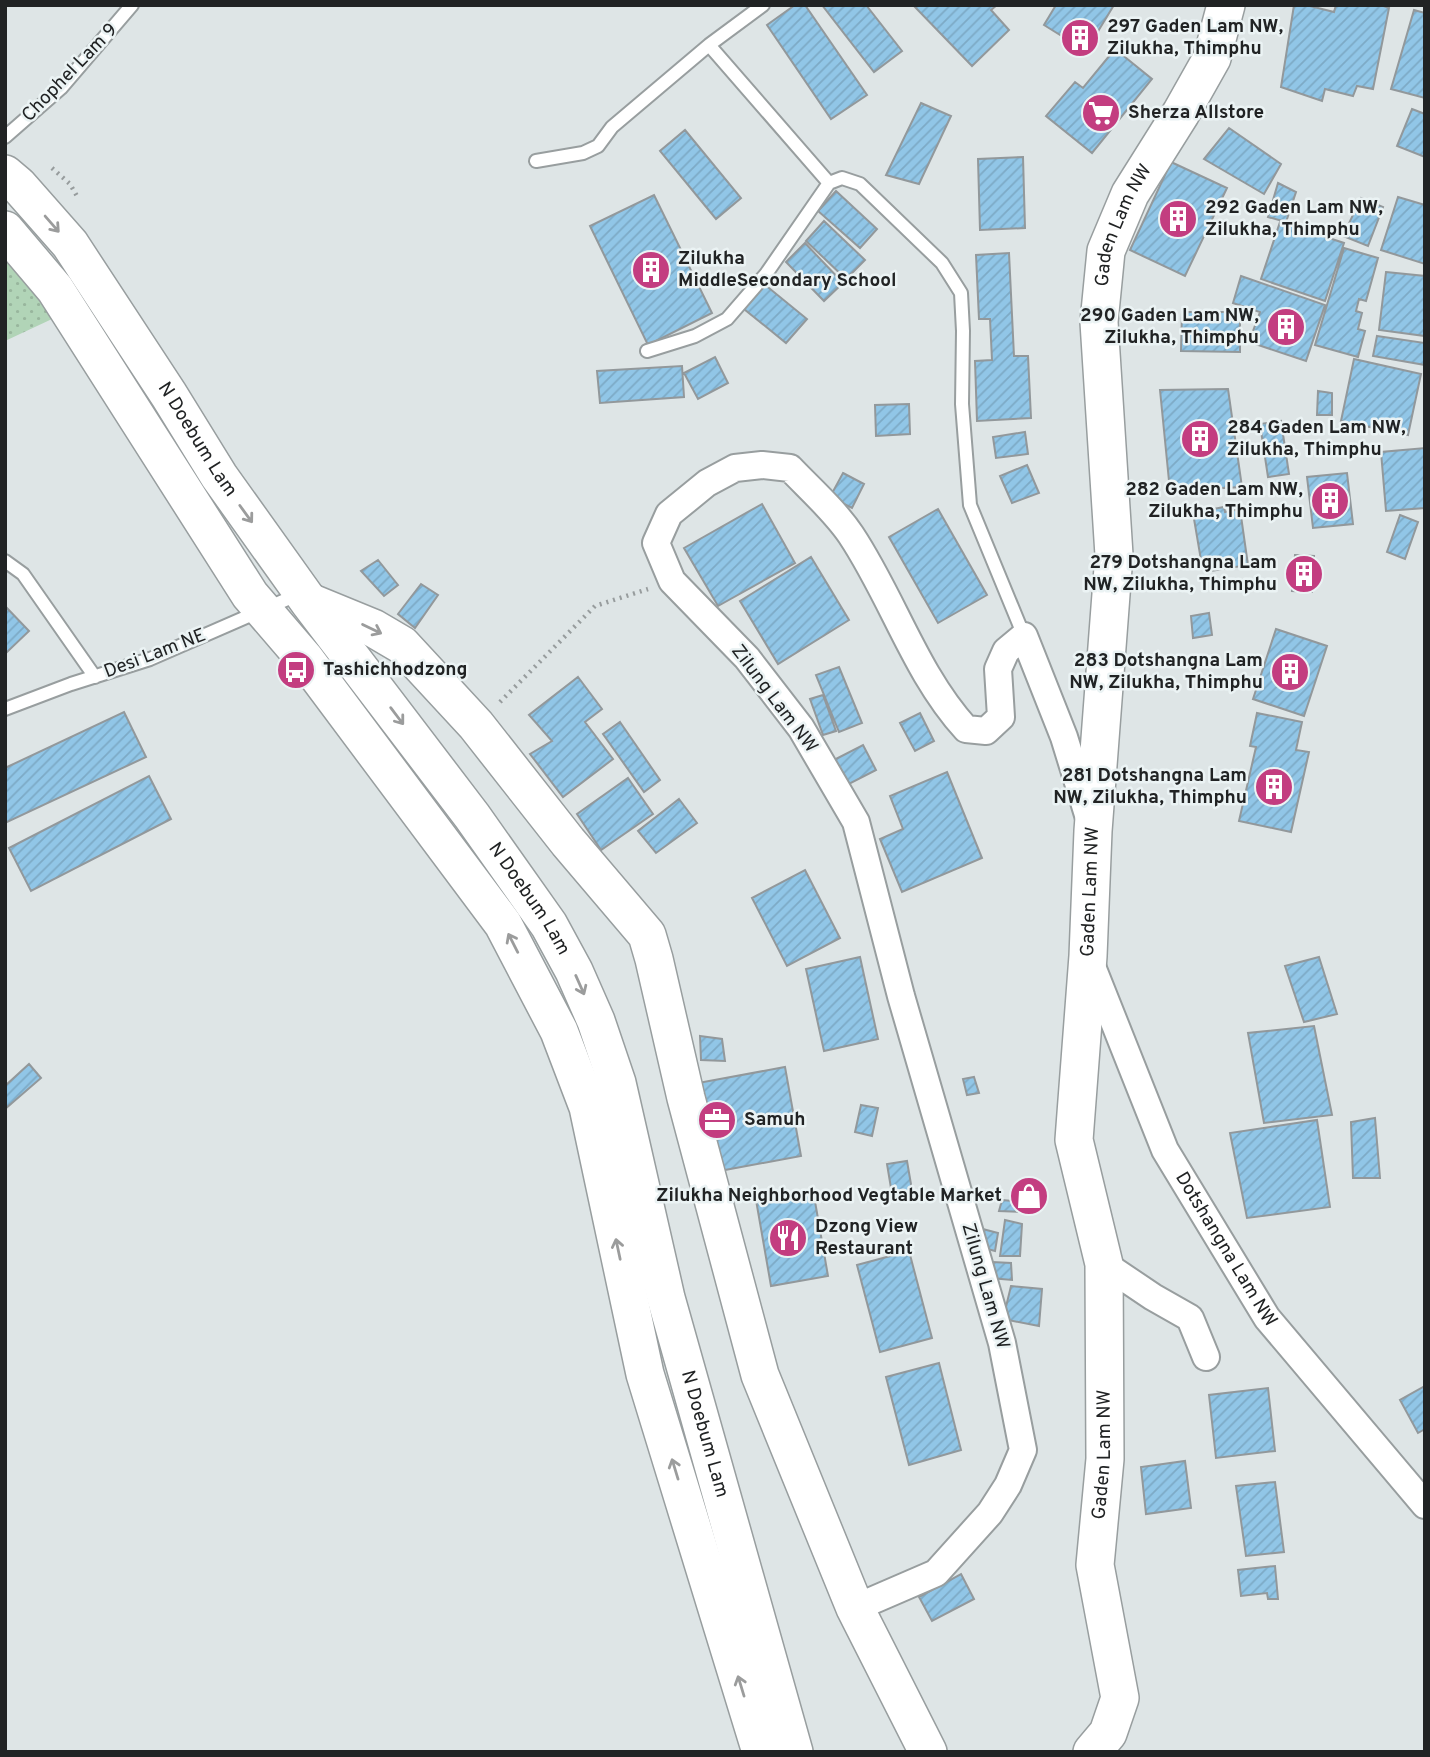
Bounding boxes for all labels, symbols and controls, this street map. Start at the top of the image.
place label: 297 Gaden Lam NW, Zilukha, Thimphu [1107,15,1283,61]
building icon: 297 Gaden Lam NW, Zilukha, Thimphu [1059,17,1101,59]
street label: Chophel Lam 9 [17,19,123,127]
supermarket icon: Sherza Allstore [1080,92,1122,134]
place label: Sherza Allstore [1128,101,1264,125]
street label: Gaden Lam NW [1091,160,1158,288]
place label: 292 Gaden Lam NW, Zilukha, Thimphu [1205,196,1383,242]
building icon: 292 Gaden Lam NW, Zilukha, Thimphu [1157,198,1199,240]
one-way arrow [44,214,60,232]
place label: Zilukha MiddleSecondary School [678,247,897,293]
building icon: Zilukha MiddleSecondary School [630,249,672,291]
place label: 290 Gaden Lam NW, Zilukha, Thimphu [1080,304,1259,350]
building icon: 290 Gaden Lam NW, Zilukha, Thimphu [1265,306,1307,348]
street label: N Doebum Lam [152,378,242,502]
place label: 284 Gaden Lam NW, Zilukha, Thimphu [1227,416,1406,462]
building icon: 284 Gaden Lam NW, Zilukha, Thimphu [1179,418,1221,460]
place label: 282 Gaden Lam NW, Zilukha, Thimphu [1125,478,1303,524]
building icon: 282 Gaden Lam NW, Zilukha, Thimphu [1309,480,1351,522]
one-way arrow [239,504,253,523]
place label: 279 Dotshangna Lam NW, Zilukha, Thimphu [1083,551,1277,597]
building icon: 279 Dotshangna Lam NW, Zilukha, Thimphu [1283,553,1325,595]
one-way arrow [361,622,382,636]
street label: Desi Lam NE [101,624,209,684]
street label: Zilung Lam NW [725,640,823,758]
bus stop icon: Tashichhodzong [275,649,317,691]
place label: 283 Dotshangna Lam NW, Zilukha, Thimphu [1069,649,1263,695]
building icon: 283 Dotshangna Lam NW, Zilukha, Thimphu [1269,651,1311,693]
place label: Tashichhodzong [323,658,468,682]
one-way arrow [390,706,405,725]
place label: 281 Dotshangna Lam NW, Zilukha, Thimphu [1053,764,1247,810]
building icon: 281 Dotshangna Lam NW, Zilukha, Thimphu [1253,766,1295,808]
street label: Gaden Lam NW [1076,826,1105,957]
street label: N Doebum Lam [483,838,575,959]
one-way arrow [506,933,520,954]
one-way arrow [574,974,587,995]
office icon: Samuh [696,1099,738,1141]
place label: Samuh [744,1108,806,1132]
street label: Dotshangna Lam NW [1169,1168,1282,1333]
shop icon: Zilukha Neighborhood Vegtable Market [1008,1175,1050,1217]
place label: Zilukha Neighborhood Vegtable Market [656,1184,1002,1208]
place label: Dzong View Restaurant [815,1215,918,1261]
restaurant icon: Dzong View Restaurant [767,1217,809,1259]
street label: Zilung Lam NW [956,1220,1014,1352]
one-way arrow [611,1238,625,1261]
street label: N Doebum Lam [675,1368,734,1500]
street label: Gaden Lam NW [1087,1389,1117,1521]
one-way arrow [667,1458,680,1480]
one-way arrow [734,1676,747,1698]

